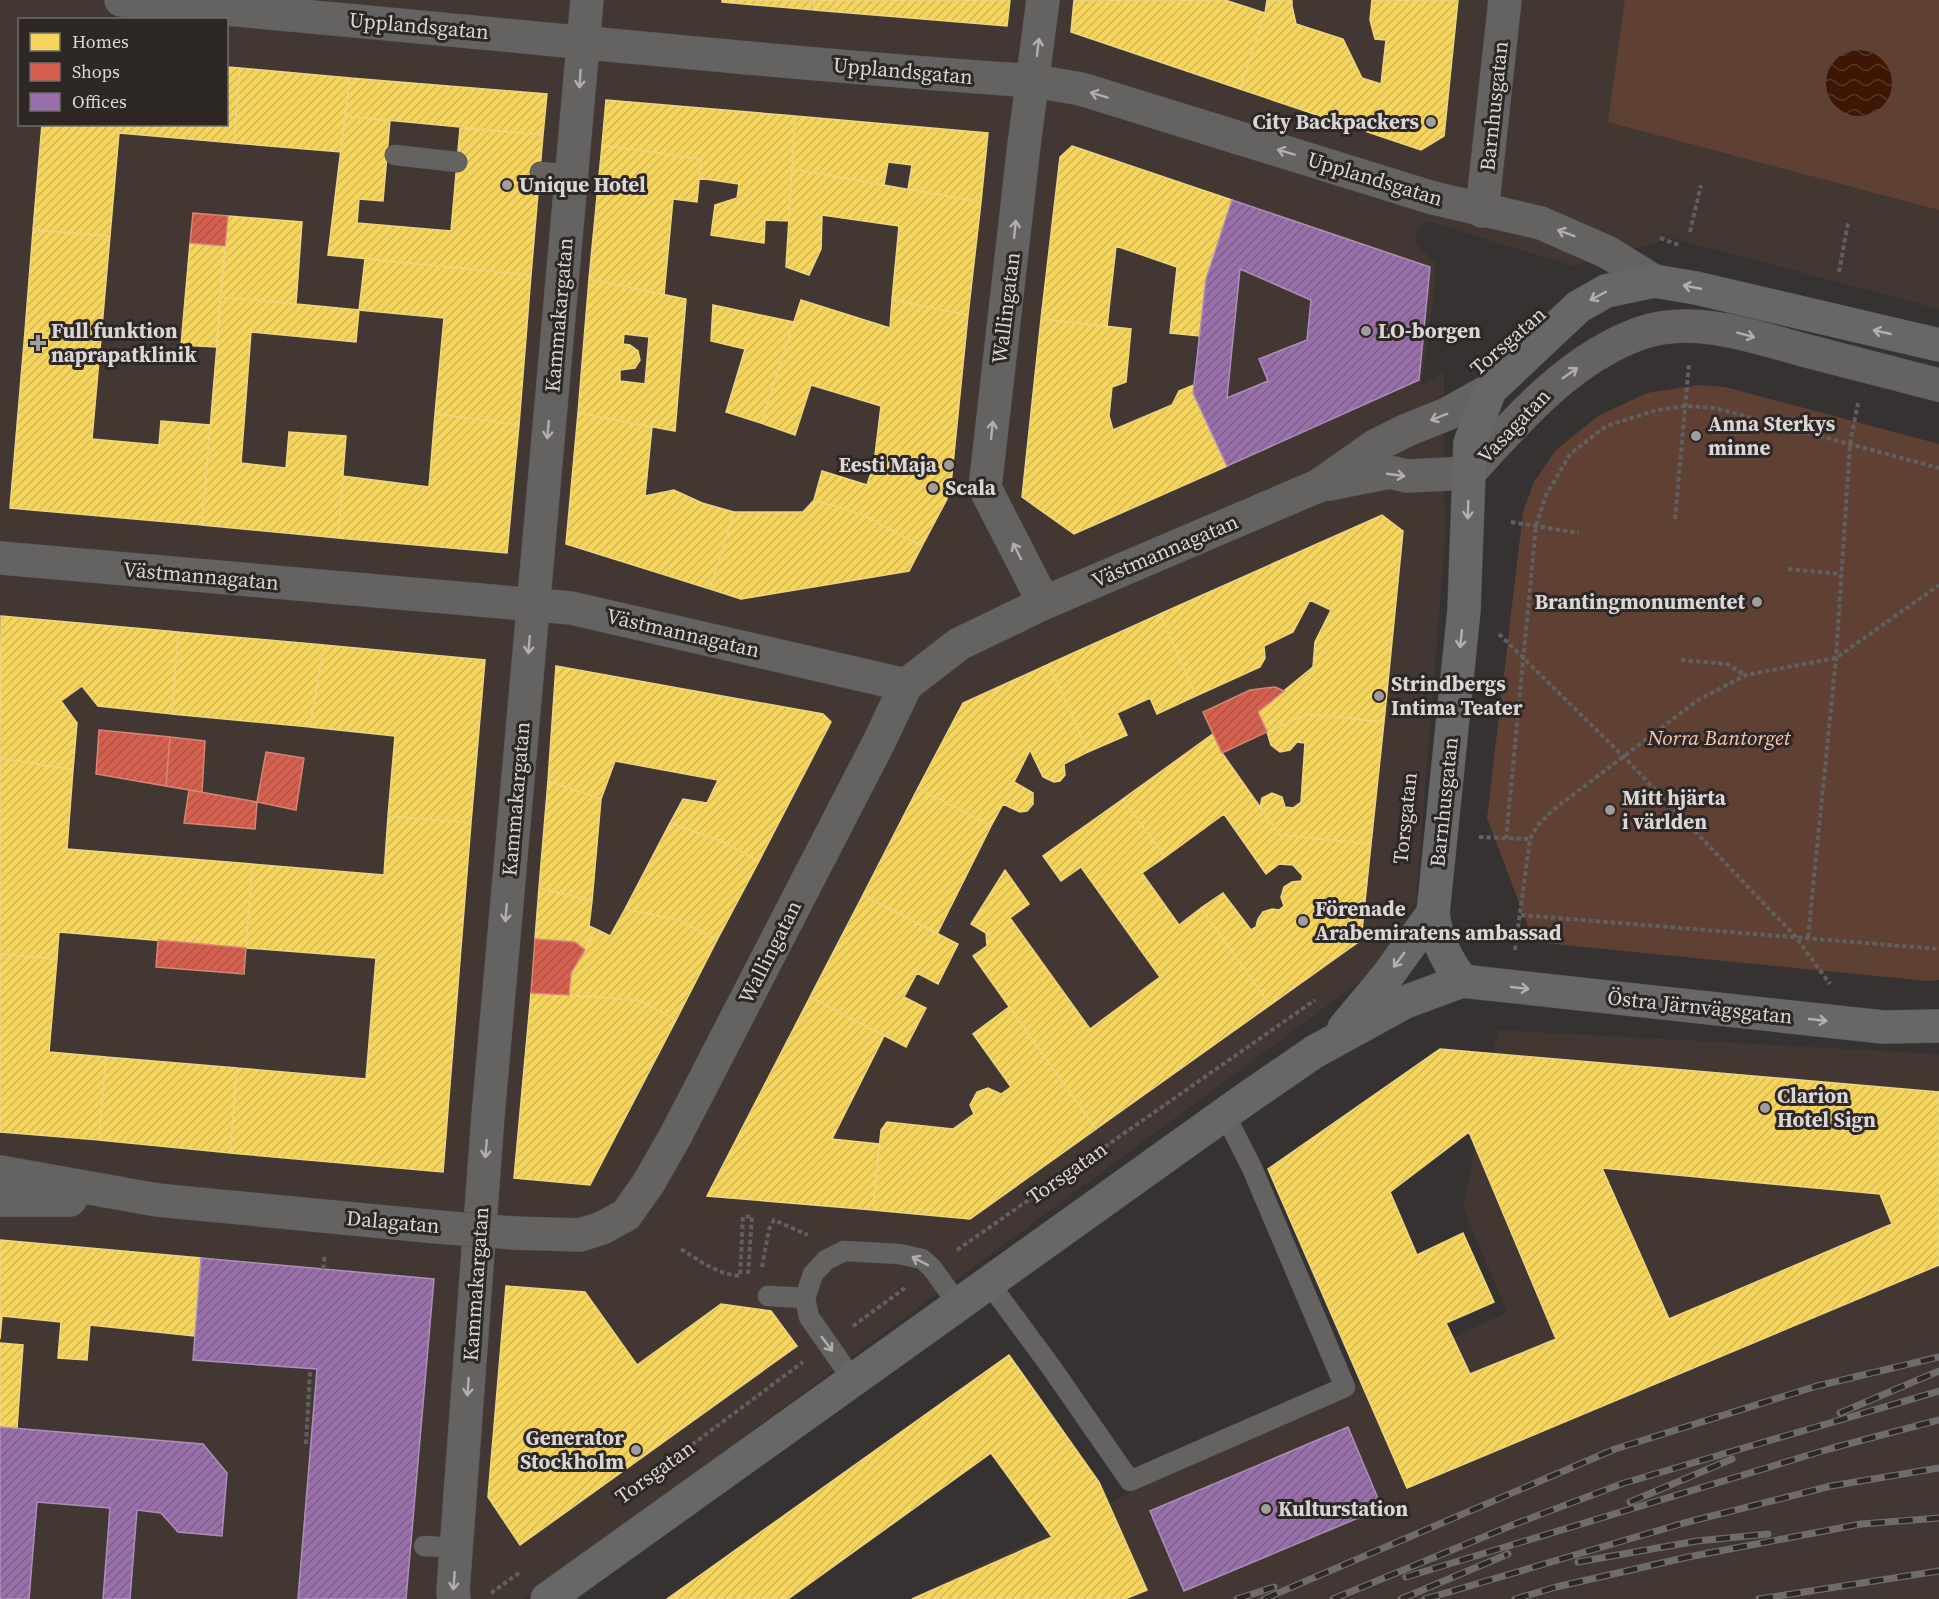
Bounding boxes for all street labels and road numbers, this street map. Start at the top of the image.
street label: Upplandsgatan [348,5,490,46]
street label: Barnhusgatan [1472,39,1515,172]
street label: Upplandsgatan [832,50,974,91]
street label: Upplandsgatan [1304,144,1447,213]
street label: Kammakargatan [537,236,580,393]
street label: Wallingatan [984,250,1027,365]
street label: Torsgatan [1464,299,1552,382]
street label: Vasagatan [1471,382,1557,470]
street label: Västmannagatan [1087,507,1243,594]
street label: Västmannagatan [122,554,280,597]
street label: Västmannagatan [604,601,763,664]
street label: Kammakargatan [494,720,537,877]
street label: Barnhusgatan [1422,735,1465,868]
street label: Torsgatan [1385,771,1424,865]
street label: Wallingatan [731,895,808,1008]
street label: Östra Järnvägsgatan [1606,982,1794,1031]
street label: Torsgatan [1021,1134,1113,1211]
street label: Dalagatan [345,1203,441,1240]
street label: Kammakargatan [456,1205,495,1362]
street label: Torsgatan [609,1433,701,1510]

